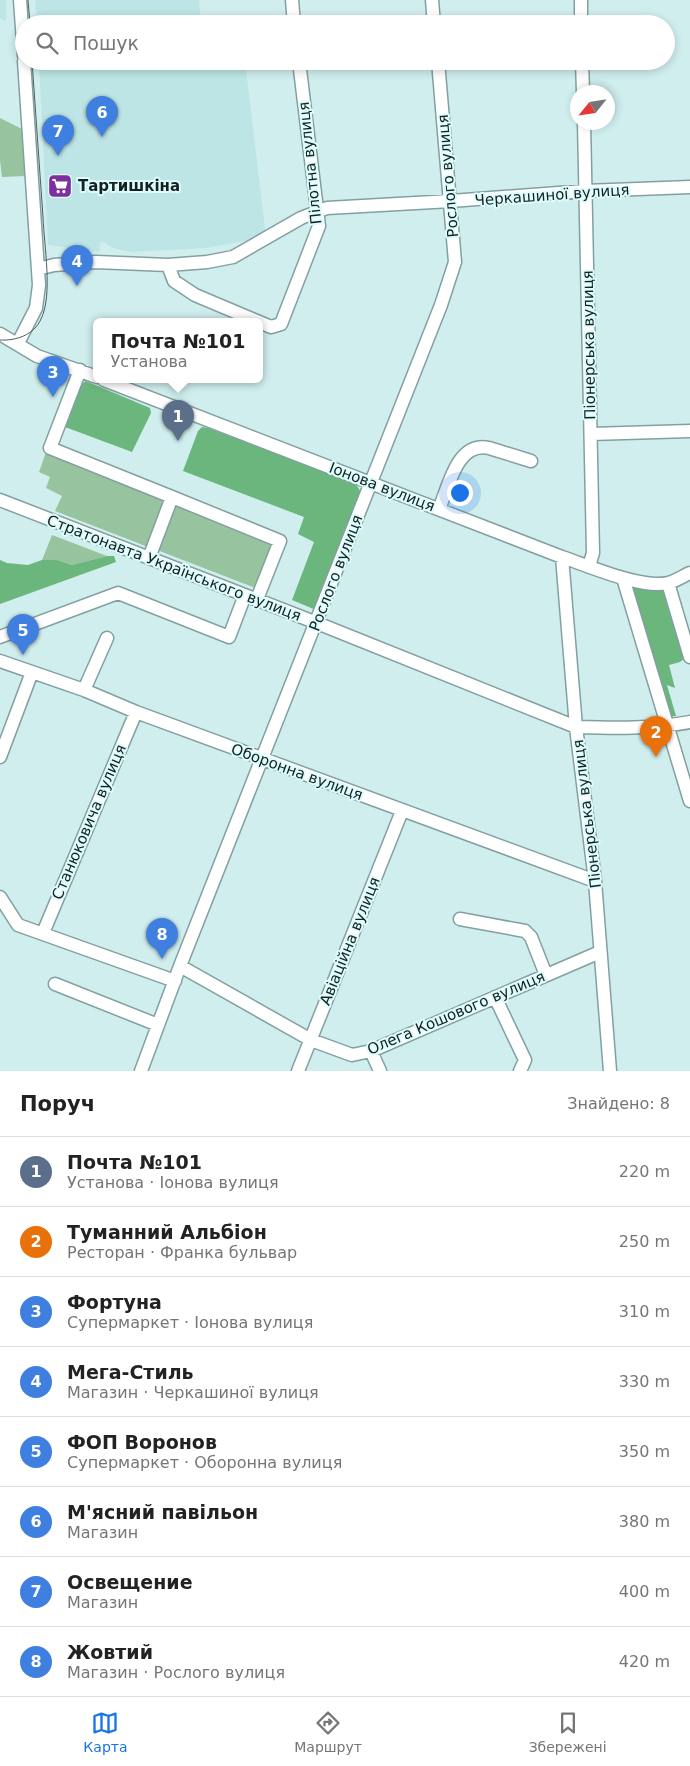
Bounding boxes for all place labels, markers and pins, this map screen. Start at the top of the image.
pin: 6 [86,96,118,137]
pin: 7 [42,115,74,156]
supermarket icon: Тартишкіна [47,173,73,199]
place label: Тартишкіна [78,177,180,195]
pin: 4 [61,245,93,286]
pin: 3 [37,356,69,397]
pin: 1 [162,400,194,441]
pin: 5 [7,614,39,655]
pin: 2 [640,716,672,757]
pin: 8 [146,918,178,959]

